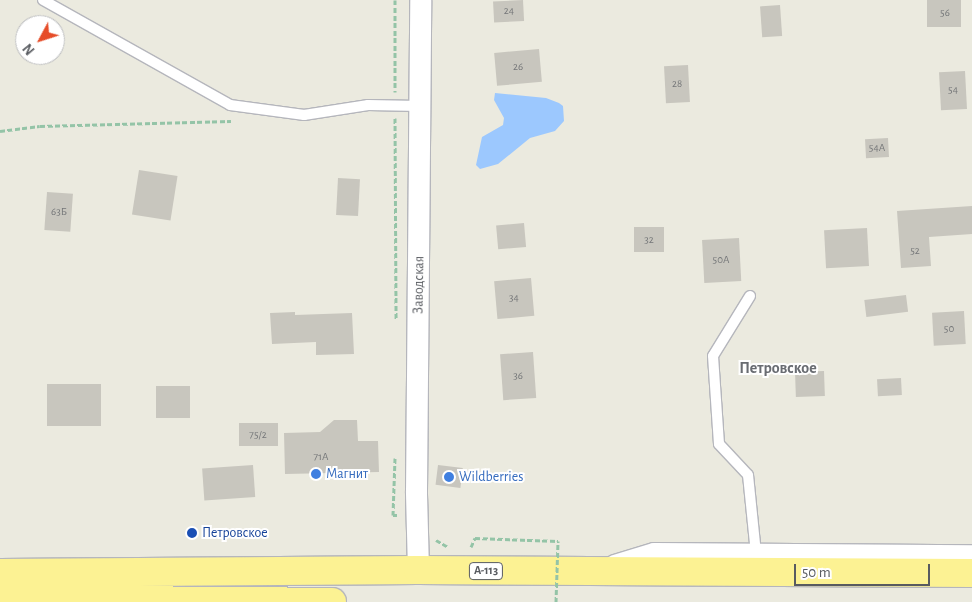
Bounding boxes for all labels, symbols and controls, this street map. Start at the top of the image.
house number: 24 [504,4,514,18]
house number: 56 [940,6,950,20]
north arrow [15,15,65,65]
text: N [21,41,38,57]
house number: 26 [513,60,523,74]
house number: 28 [672,77,682,91]
house number: 54 [948,83,958,97]
house number: 54А [869,141,885,155]
house number: 63Б [51,205,67,219]
house number: 32 [644,233,654,247]
house number: 52 [910,244,920,258]
house number: 50А [713,253,729,267]
street label: Заводская [410,256,428,314]
house number: 34 [509,291,519,305]
house number: 50 [944,322,954,336]
district label: Петровское [739,358,817,378]
house number: 36 [513,369,523,383]
house number: 75/2 [249,428,267,442]
house number: 71А [314,450,328,464]
place label: Магнит [326,466,368,482]
marker: Магнит [310,468,322,480]
place label: Wildberries [459,469,523,485]
marker: Wildberries [443,471,455,483]
place label: Петровское [202,525,268,541]
marker: Петровское [186,527,198,539]
scale bar [797,554,933,586]
road number: А-113 [468,562,504,580]
text: 50 m [802,565,831,580]

